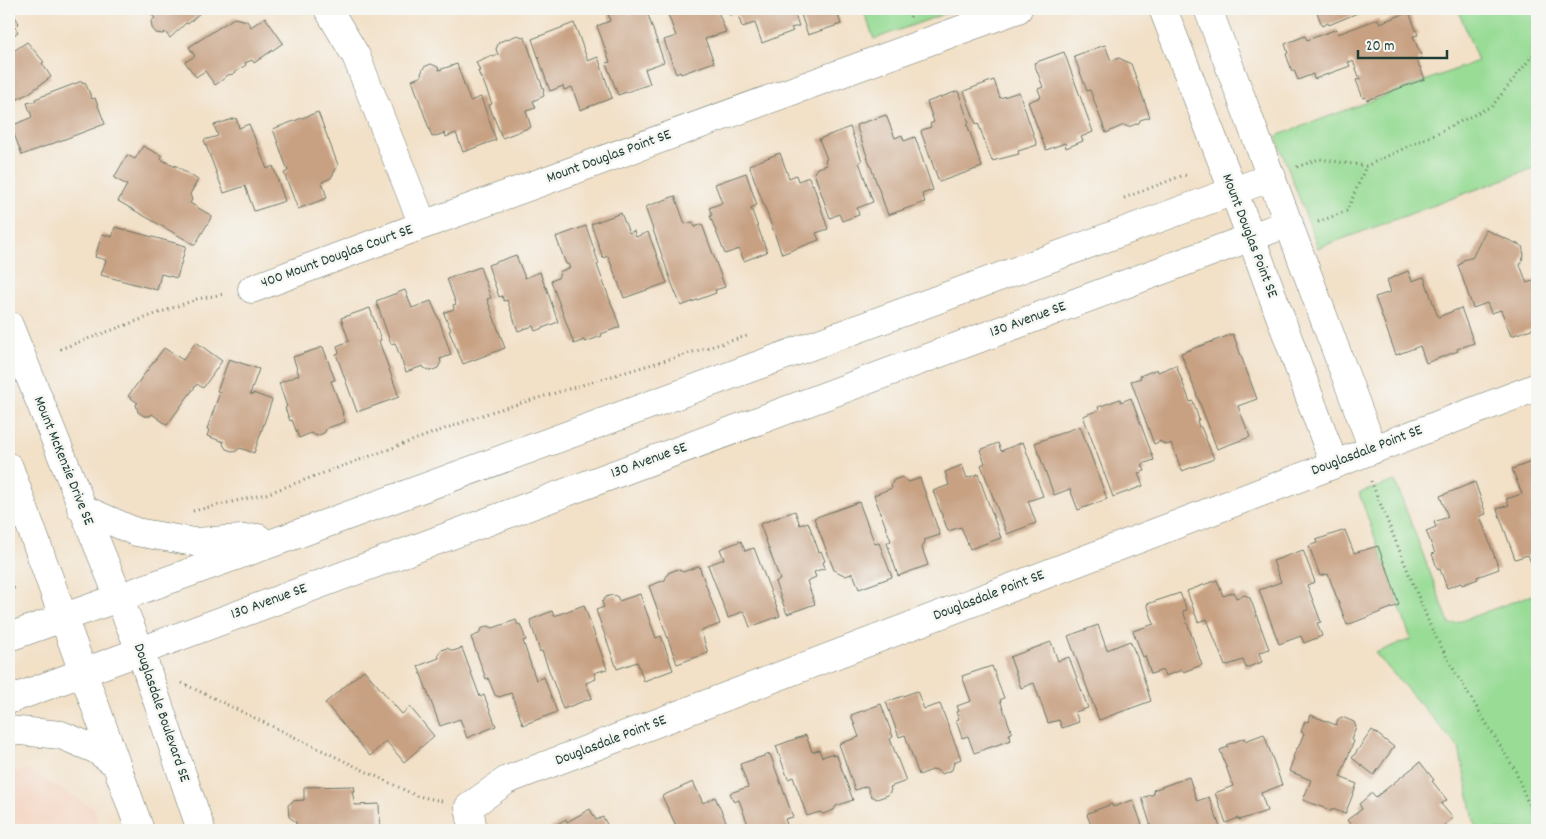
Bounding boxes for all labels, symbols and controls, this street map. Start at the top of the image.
scale bar [1358,28,1447,60]
text: 20 m [1366,36,1394,58]
street label: Mount Douglas Point SE [544,124,675,190]
street label: Mount Douglas Point SE [1215,171,1283,301]
street label: 400 Mount Douglas Court SE [258,219,416,295]
street label: 130 Avenue SE [987,296,1069,344]
street label: Mount McKenzie Drive SE [27,393,99,529]
street label: Douglasdale Point SE [1308,420,1426,482]
street label: 130 Avenue SE [608,437,690,485]
street label: Douglasdale Point SE [930,565,1048,627]
street label: 130 Avenue SE [228,578,310,626]
street label: Douglasdale Boulevard SE [127,641,195,785]
street label: Douglasdale Point SE [552,710,670,772]

